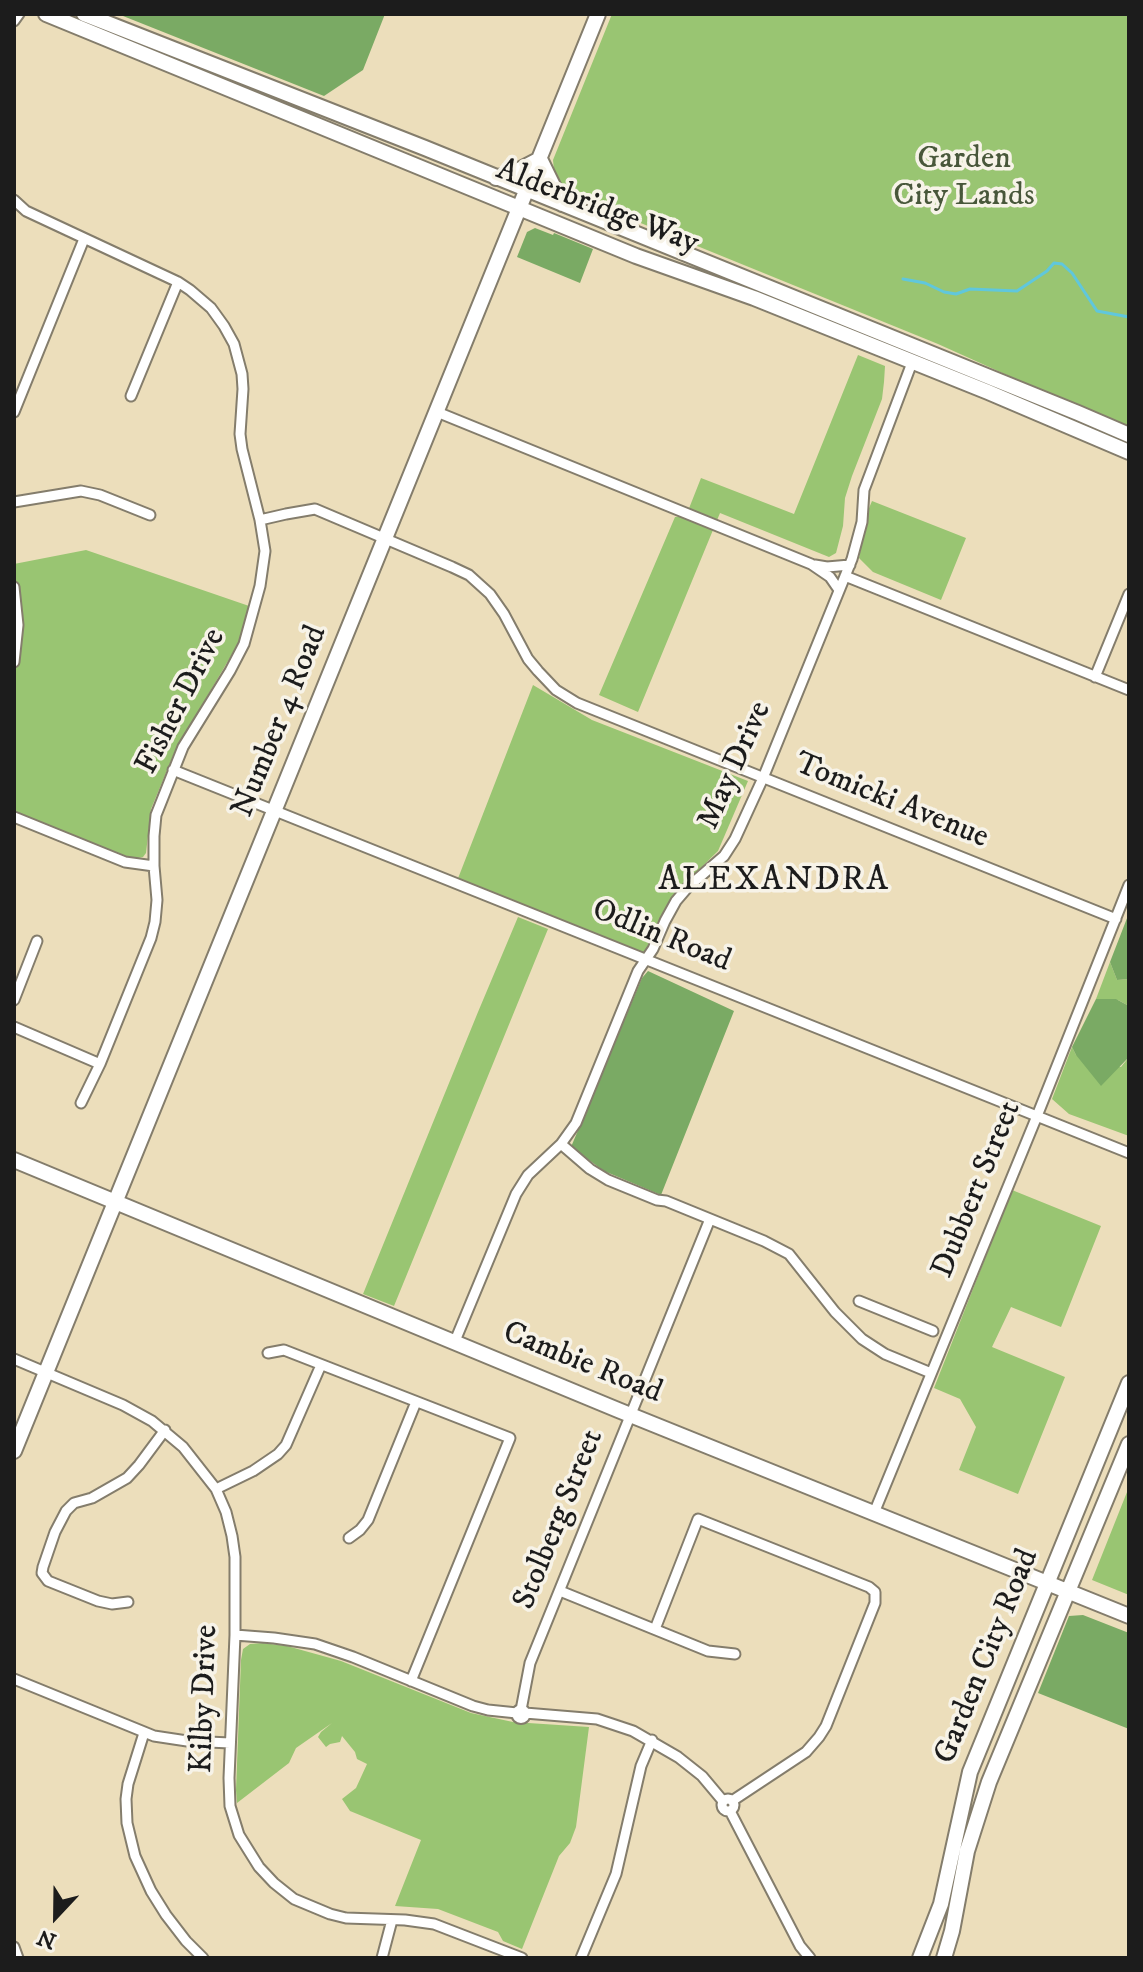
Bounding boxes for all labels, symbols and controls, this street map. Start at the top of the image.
park label: Garden City Lands [893,141,1035,216]
street label: Alderbridge Way [490,152,704,264]
street label: Number 4 Road [225,620,337,824]
street label: Fisher Drive [129,623,235,781]
street label: May Drive [691,696,781,836]
street label: Tomicki Avenue [788,746,994,858]
district label: ALEXANDRA [658,862,890,902]
street label: Odlin Road [586,892,736,982]
street label: Dubbert Street [925,1096,1031,1284]
street label: Cambie Road [497,1315,667,1413]
street label: Stolberg Street [507,1425,613,1615]
street label: Garden City Road [927,1544,1049,1770]
street label: Kilby Drive [184,1624,228,1774]
north arrow [16,1876,96,1956]
text: N [33,1923,60,1955]

